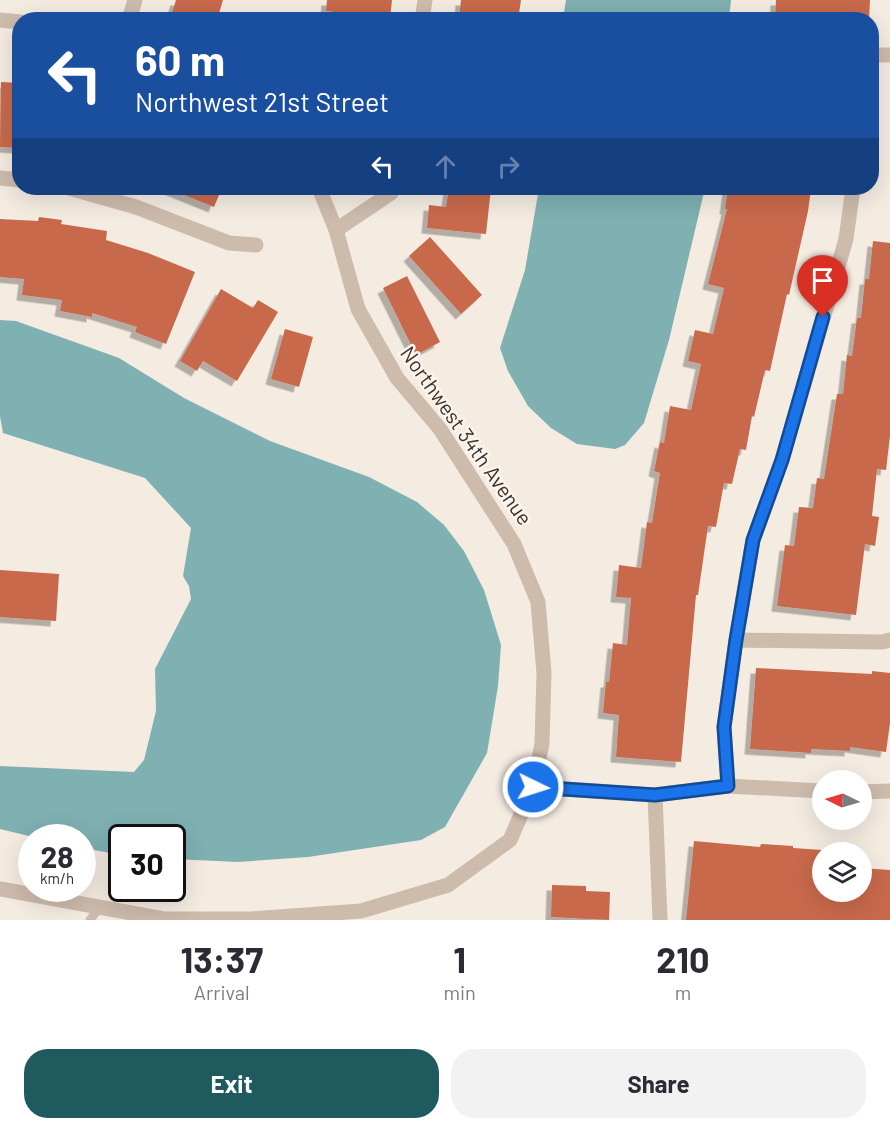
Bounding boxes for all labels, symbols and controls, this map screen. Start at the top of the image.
text: 60 m [135,34,225,84]
icon: left [36,36,114,114]
text: Northwest 21st Street [135,85,389,117]
icon: left [366,150,399,183]
icon: ahead [429,150,462,183]
icon: right [492,150,525,183]
pin [797,255,848,317]
icon: arrive [806,264,839,297]
street label: Northwest 34th Avenue [396,341,538,529]
position arrow [501,755,565,819]
north arrow [812,770,872,830]
map controls [812,770,872,902]
speed limit sign: 30 [108,824,186,902]
text: 28 [40,838,74,874]
button: layers [812,842,872,902]
text: km/h [40,869,74,887]
text: 13:37 [180,937,263,980]
text: 1 [453,937,466,980]
text: 210 [656,937,710,980]
text: Arrival [194,980,250,1004]
text: min [443,980,476,1004]
text: m [675,980,691,1004]
button: Exit [24,1049,439,1118]
button: Share [451,1049,866,1118]

